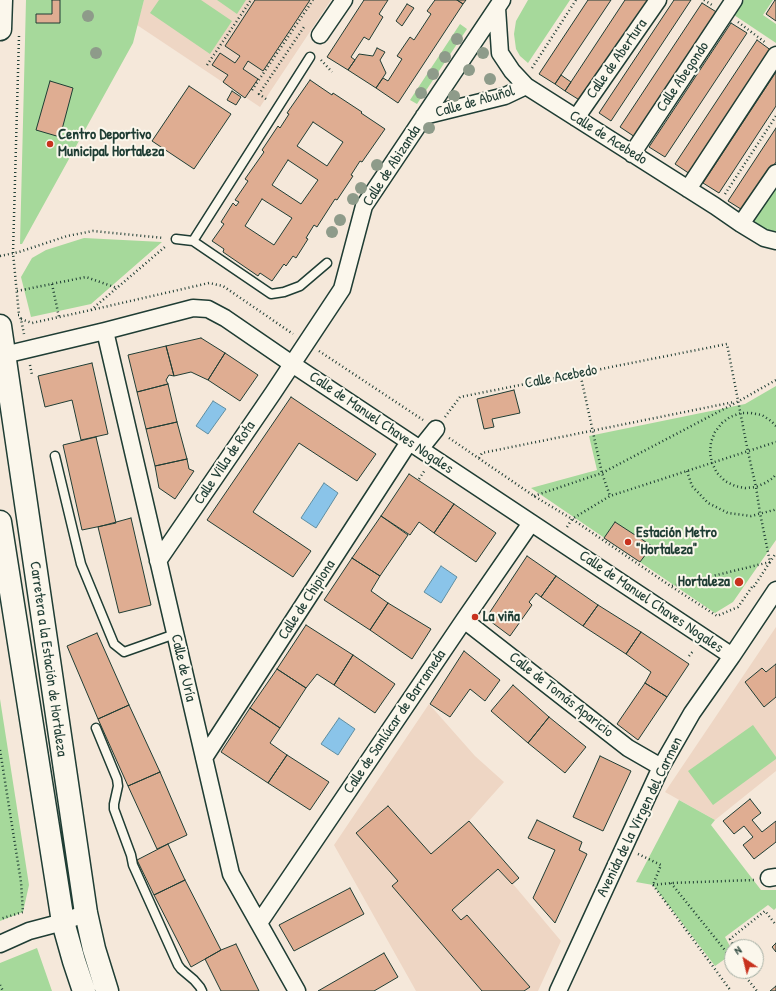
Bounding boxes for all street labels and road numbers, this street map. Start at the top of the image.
street label: Calle de Abertura [583,16,651,102]
street label: Calle Abegondo [653,38,713,116]
street label: Calle de Abuñol [433,82,517,122]
street label: Calle de Acebedo [566,107,650,169]
street label: Calle de Abizanda [359,122,425,210]
street label: Calle Acebedo [523,361,599,393]
street label: Calle de Manuel Chaves Nogales [305,368,457,478]
street label: Calle Villa de Rota [190,418,260,508]
street label: Calle de Manuel Chaves Nogales [575,547,727,657]
street label: Calle de Chipiona [275,557,339,643]
street label: Carretera a la Estación de Hortaleza [25,560,71,758]
street label: Calle de Uría [167,633,199,703]
street label: Calle de Sanlúcar de Barrameda [340,647,450,797]
street label: Calle de Tomás Aparicio [505,649,617,741]
street label: Avenida de la Virgen del Carmen [593,734,687,900]

